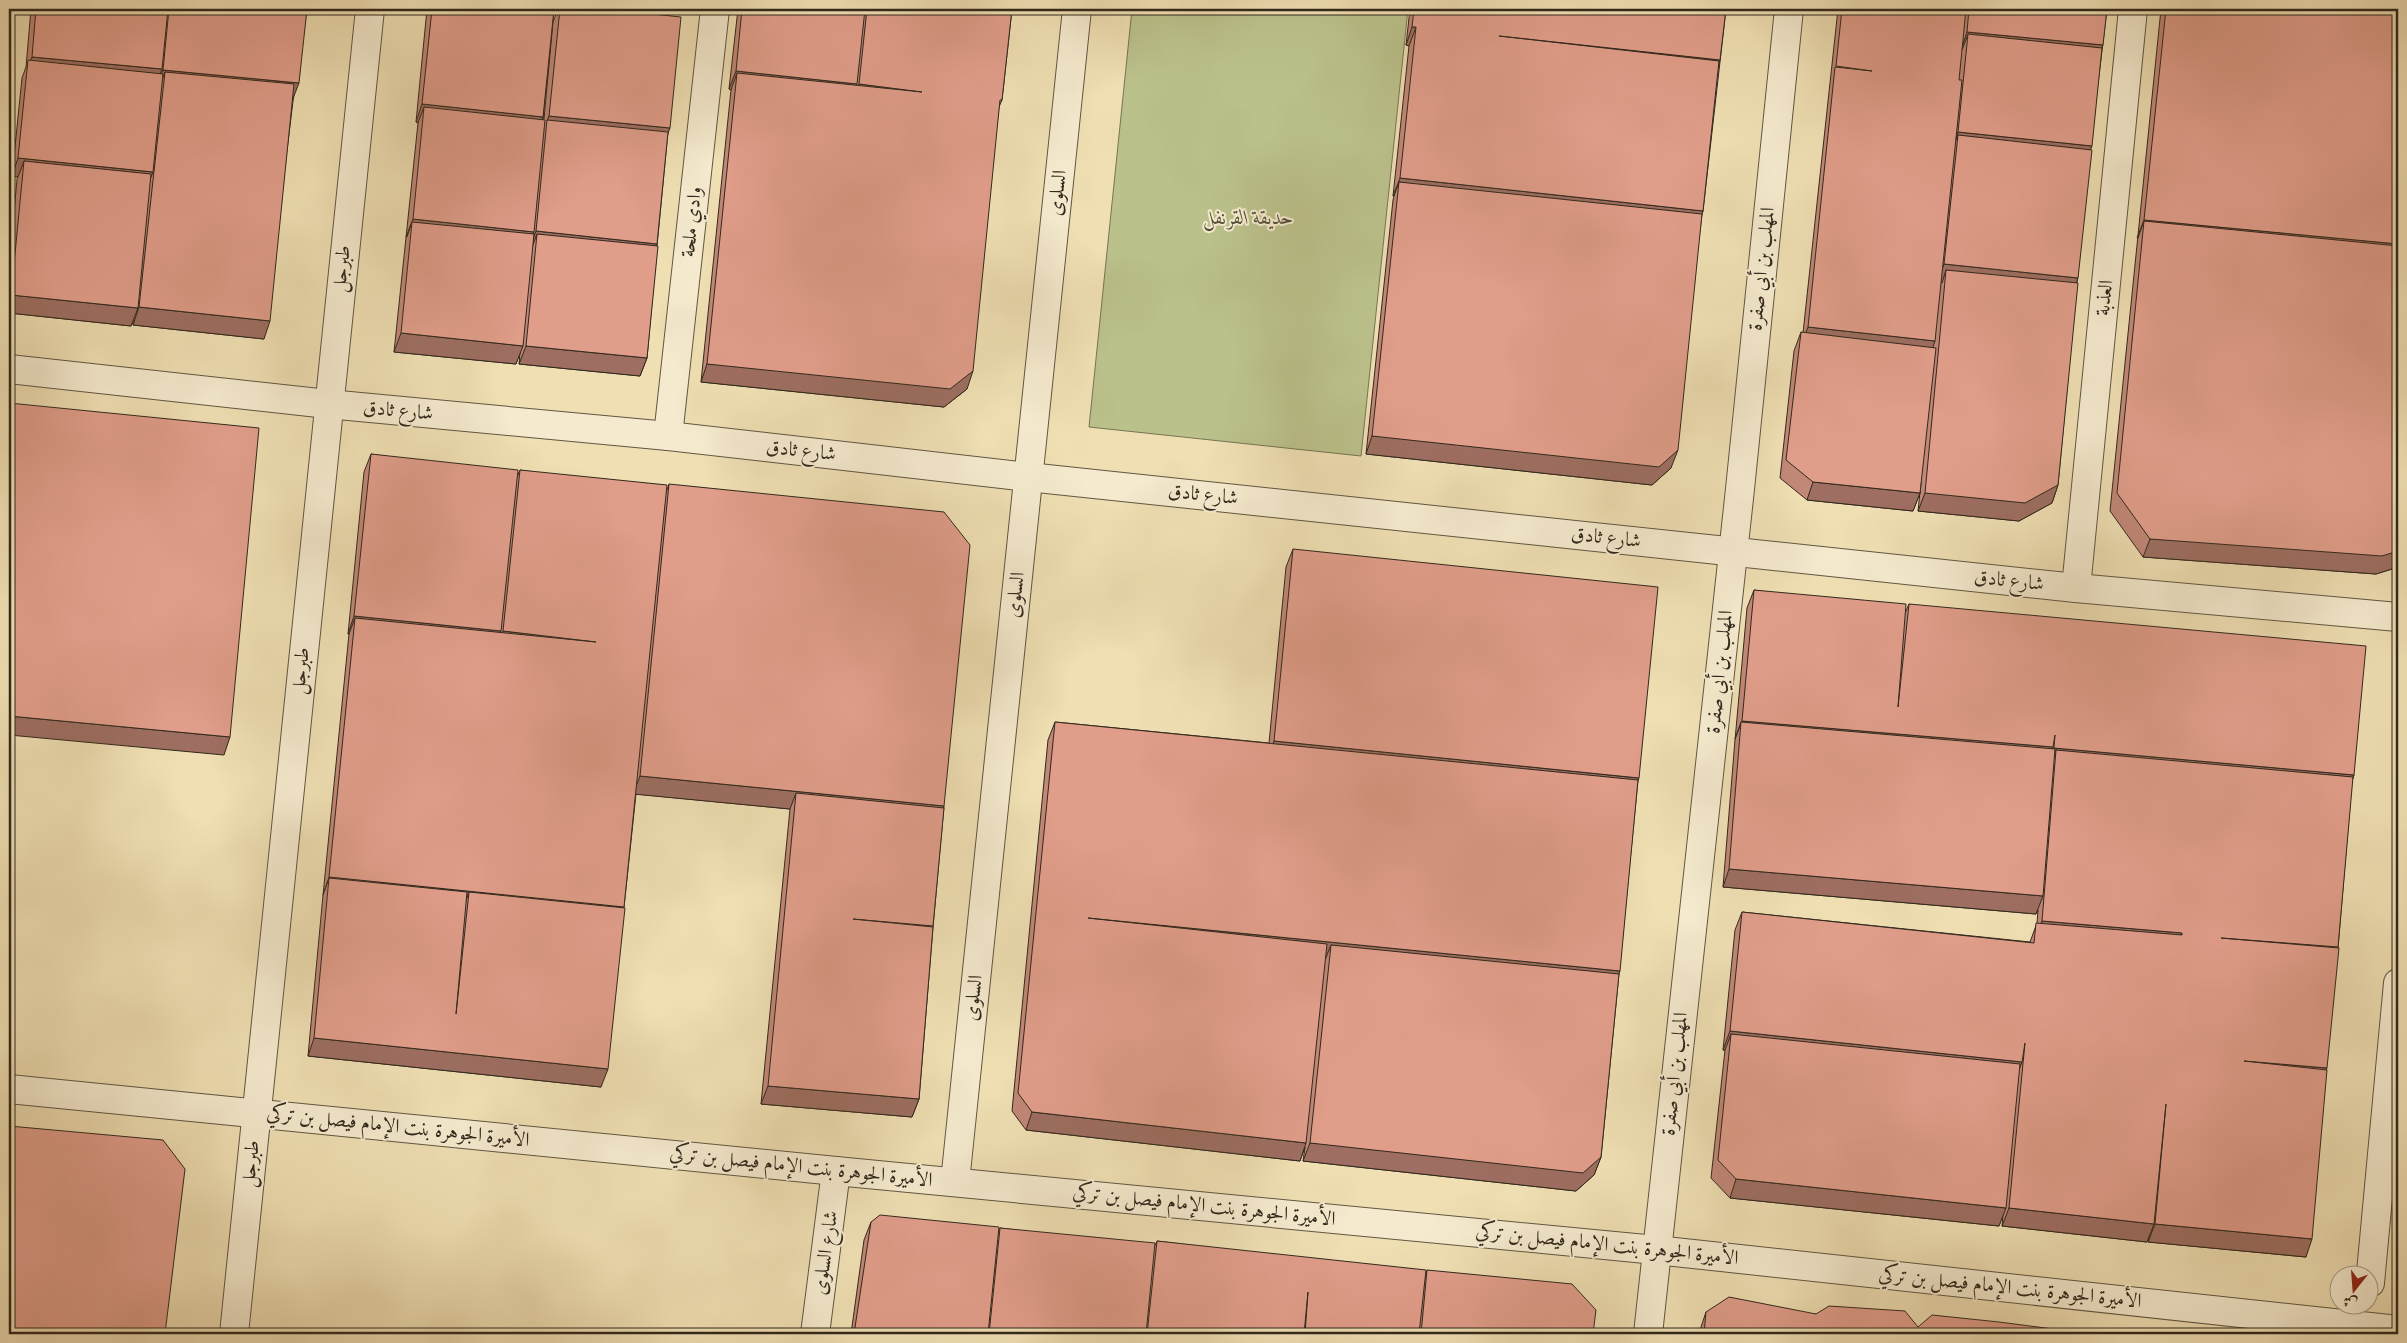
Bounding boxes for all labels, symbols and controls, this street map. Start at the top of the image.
street label: السلوى [1043,169,1073,217]
street label: وادي ملحة [676,185,710,259]
park label: حديقة القرنفل [1202,206,1294,232]
street label: المهلب بن أبي صفرة [1740,206,1783,332]
street label: طبرجل [327,244,358,294]
street label: العذبة [2091,279,2119,317]
street label: شارع ثادق [362,395,434,430]
street label: شارع ثادق [764,435,837,471]
street label: شارع ثادق [1166,479,1239,515]
street label: شارع ثادق [1569,522,1642,558]
street label: شارع ثادق [1972,565,2045,601]
street label: السلوى [1001,571,1031,619]
street label: المهلب بن أبي صفرة [1698,609,1741,735]
street label: طبرجل [286,646,317,696]
street label: السلوى [959,974,989,1022]
street label: المهلب بن أبي صفرة [1653,1011,1696,1137]
street label: الأميرة الجوهرة بنت الإمام فيصل بن تركي [265,1097,531,1157]
street label: الأميرة الجوهرة بنت الإمام فيصل بن تركي [668,1137,934,1197]
street label: طبرجل [236,1139,267,1189]
street label: الأميرة الجوهرة بنت الإمام فيصل بن تركي [1071,1176,1337,1236]
street label: شارع السلوى [808,1209,848,1297]
street label: الأميرة الجوهرة بنت الإمام فيصل بن تركي [1474,1215,1740,1275]
street label: الأميرة الجوهرة بنت الإمام فيصل بن تركي [1877,1258,2143,1318]
north arrow [2330,1266,2380,1316]
text: ش [2341,1291,2360,1312]

